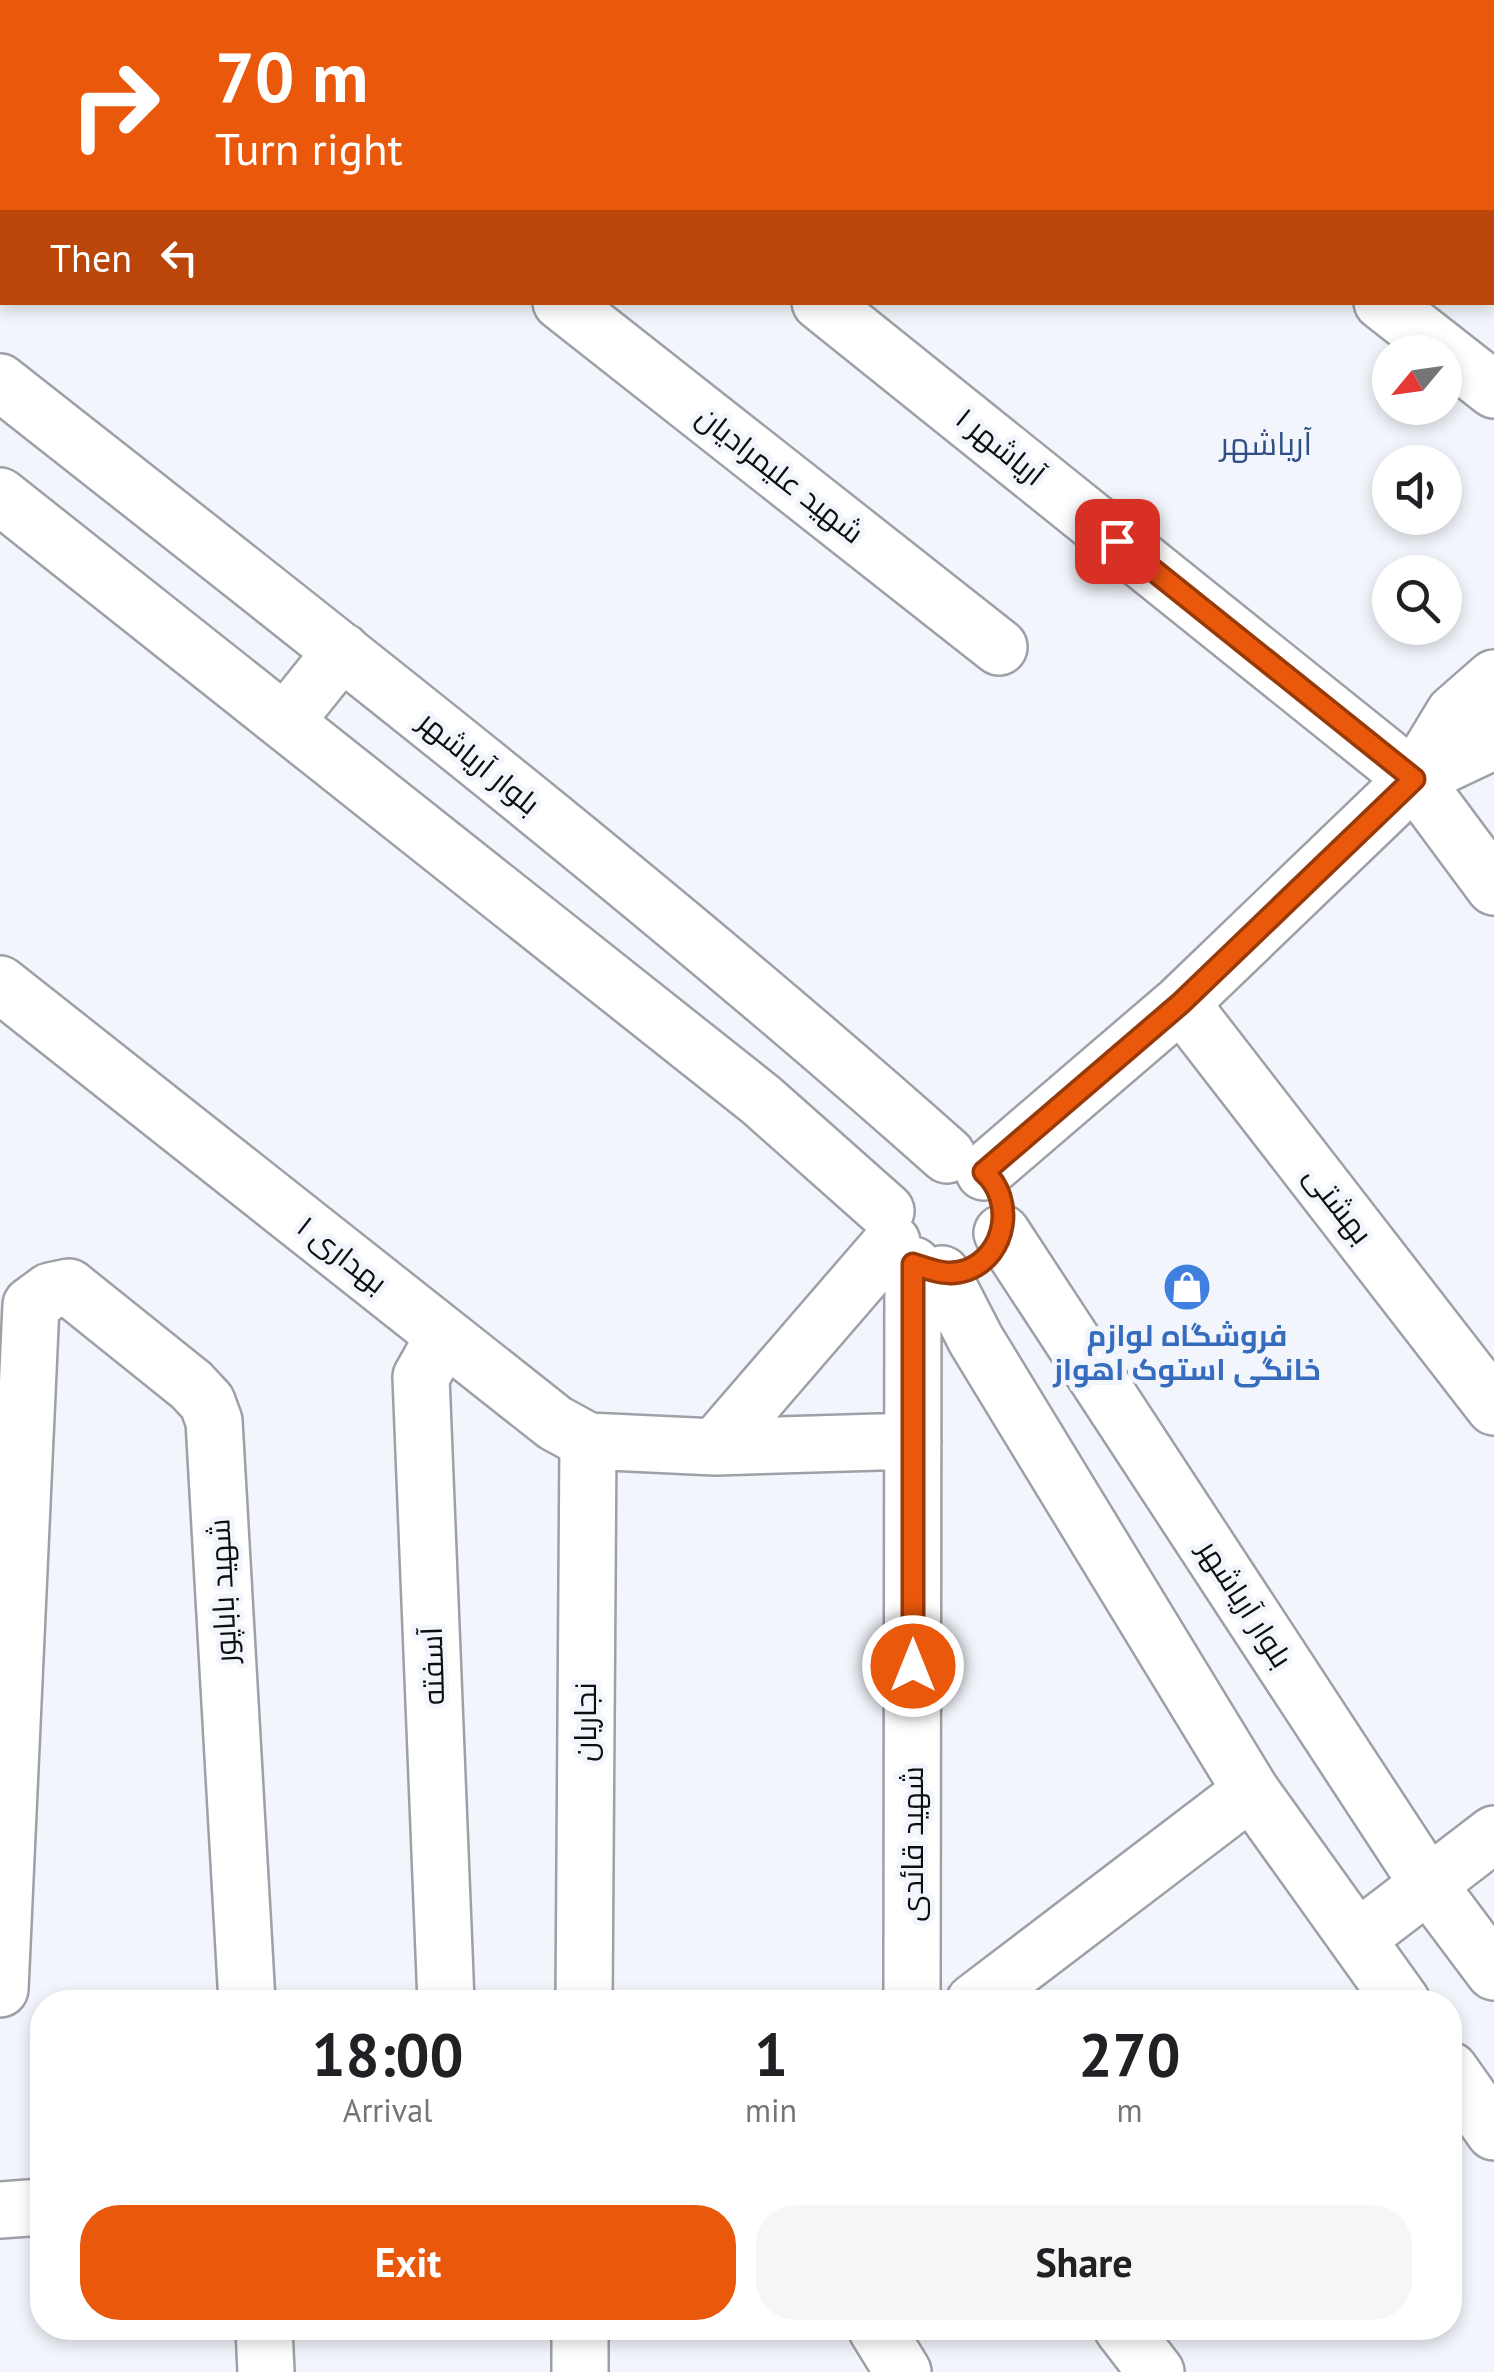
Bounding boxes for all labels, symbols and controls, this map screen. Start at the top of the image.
text: 70 m [215,31,368,121]
icon: right [50,40,180,170]
text: Turn right [215,119,403,177]
icon: left [152,230,207,285]
text: Then [50,233,132,282]
north arrow [1372,335,1462,425]
map controls [1372,335,1462,645]
street label: شهید علیمرادیان [689,396,872,551]
street label: آریاشهر ۱ [948,398,1054,494]
district label: آریاشهر [1218,422,1312,464]
button: sound [1372,445,1462,535]
pin [1075,499,1160,584]
icon: arrive [1090,514,1145,569]
button: search [1372,555,1462,645]
street label: بلوار آریاشهر [410,700,549,823]
street label: بهشتی [1296,1157,1382,1251]
street label: بهداری ۱ [290,1206,396,1301]
shop icon: فروشگاه لوازم خانگی استوک اهواز [1161,1261,1213,1313]
place label: فروشگاه لوازم خانگی استوک اهواز [1052,1315,1321,1388]
street label: شهید باباپور [198,1518,246,1666]
street label: بلوار آریاشهر [1189,1530,1302,1675]
position arrow [861,1614,965,1718]
street label: آسفته [411,1626,452,1706]
street label: نجاریان [565,1682,604,1762]
street label: شهید قائدی [892,1766,931,1922]
text: 18:00 [311,2015,464,2093]
text: 1 [754,2015,788,2093]
text: 270 [1079,2015,1181,2093]
text: Arrival [343,2089,432,2131]
text: min [745,2089,797,2131]
text: m [1117,2089,1143,2131]
button: Exit [80,2205,736,2320]
button: Share [756,2205,1412,2320]

